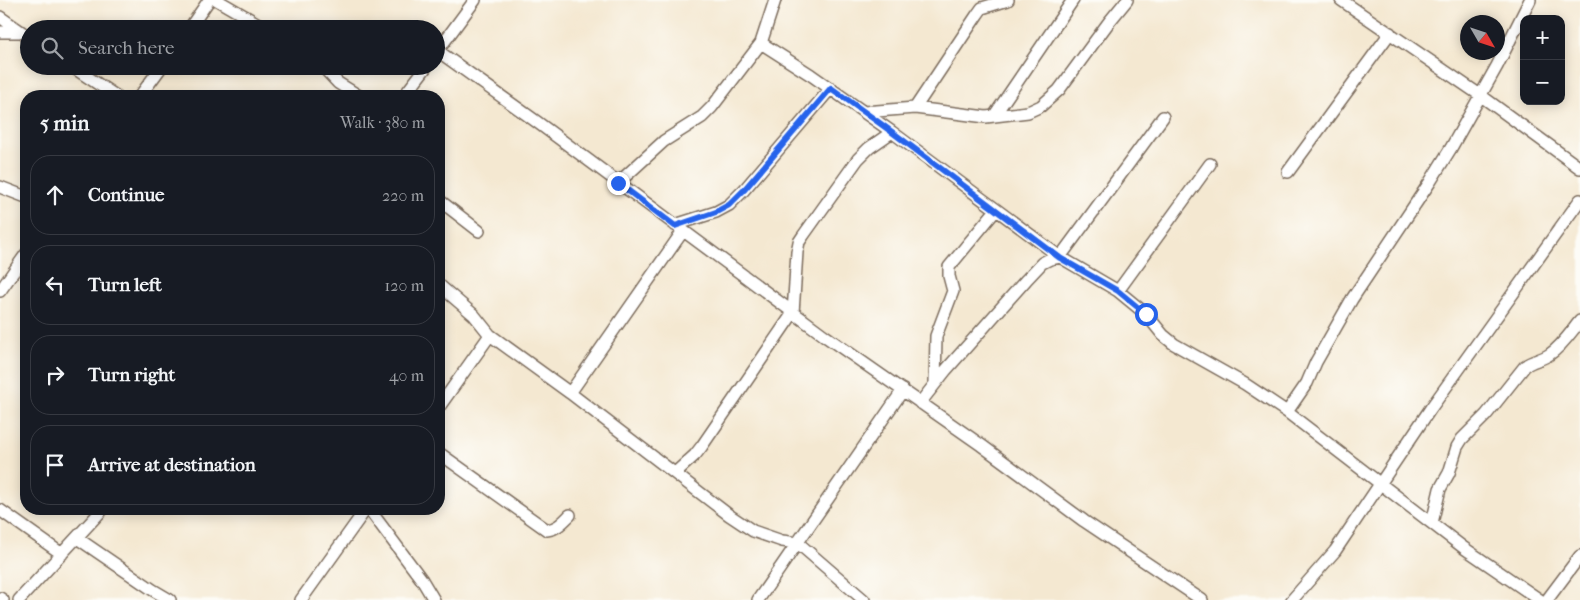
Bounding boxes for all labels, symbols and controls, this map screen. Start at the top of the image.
north arrow [1460,15,1505,60]
map controls [1520,15,1565,105]
button: + [1520,15,1565,60]
search box [20,20,445,75]
icon: search [38,34,66,62]
text: Search here [78,37,174,59]
button: − [1520,60,1565,105]
text: 5 min [40,111,89,135]
text: Walk · 380 m [340,113,425,132]
route end [607,172,630,195]
icon: ahead [41,181,69,209]
text: Continue [88,184,164,206]
text: 220 m [382,186,424,205]
icon: left [41,271,69,299]
text: Turn left [88,274,162,296]
text: 120 m [385,276,424,295]
route start [1135,303,1158,326]
icon: right [41,361,69,389]
text: Turn right [88,364,175,386]
text: 40 m [389,366,424,385]
icon: arrive [41,451,69,479]
text: Arrive at destination [88,454,256,476]

